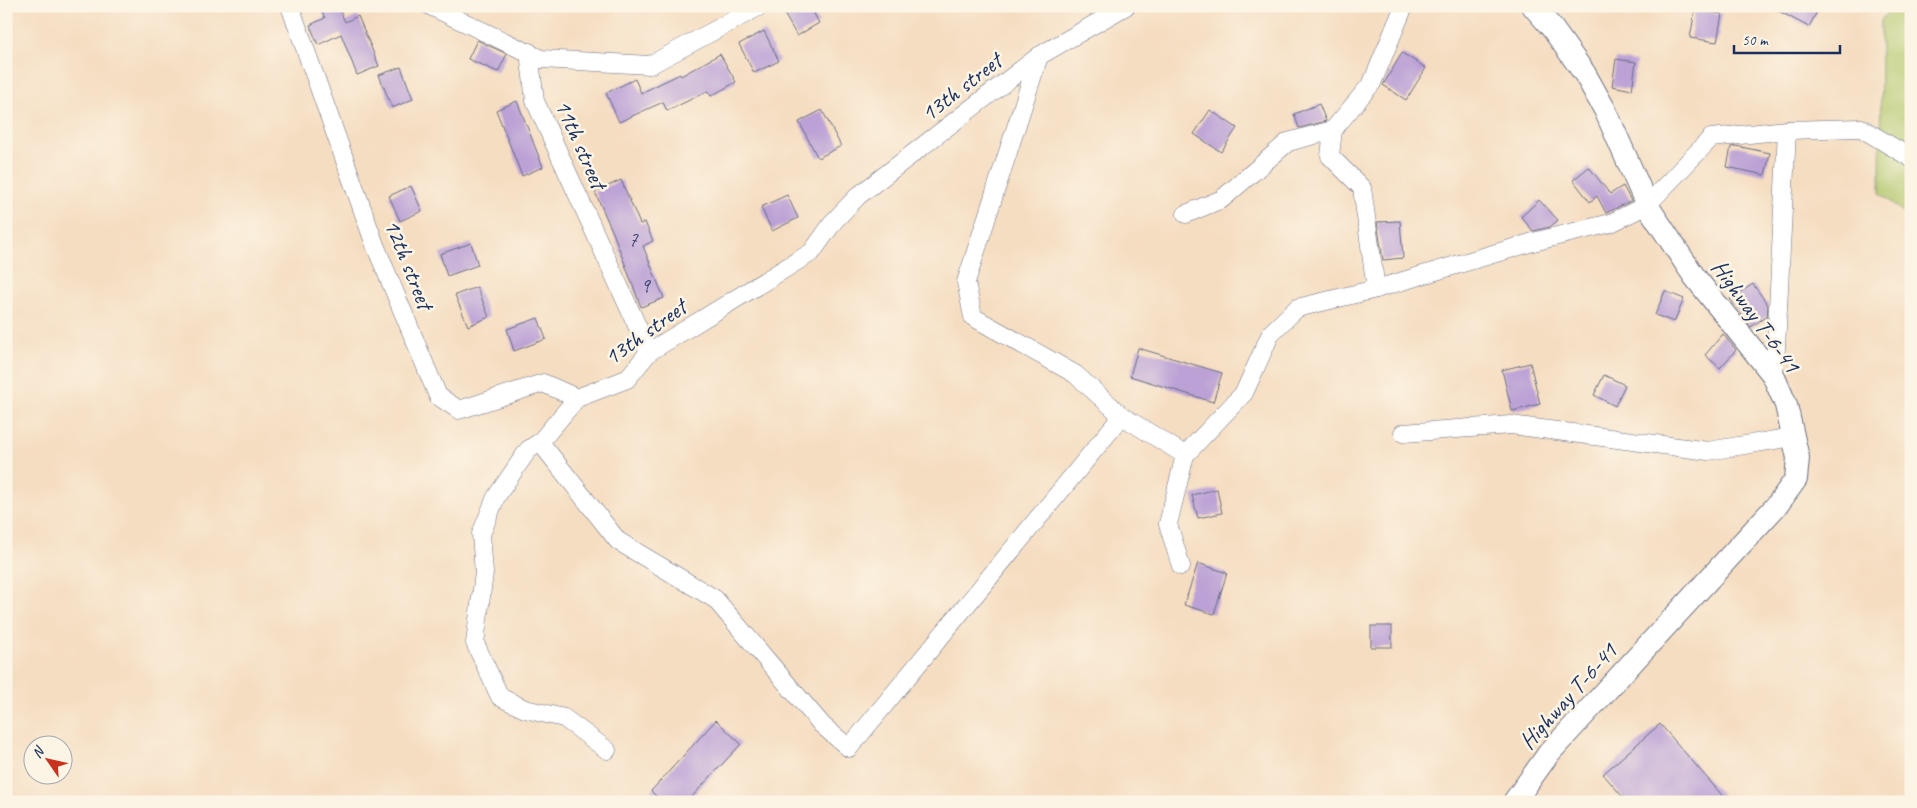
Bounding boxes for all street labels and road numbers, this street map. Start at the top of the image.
street label: 13th street [915,44,1010,128]
street label: 11th street [548,95,615,196]
street label: 12th street [377,215,442,316]
street label: Highway T-6-41 [1705,253,1808,379]
street label: 13th street [598,290,695,372]
street label: Highway T-6-41 [1512,636,1624,755]

